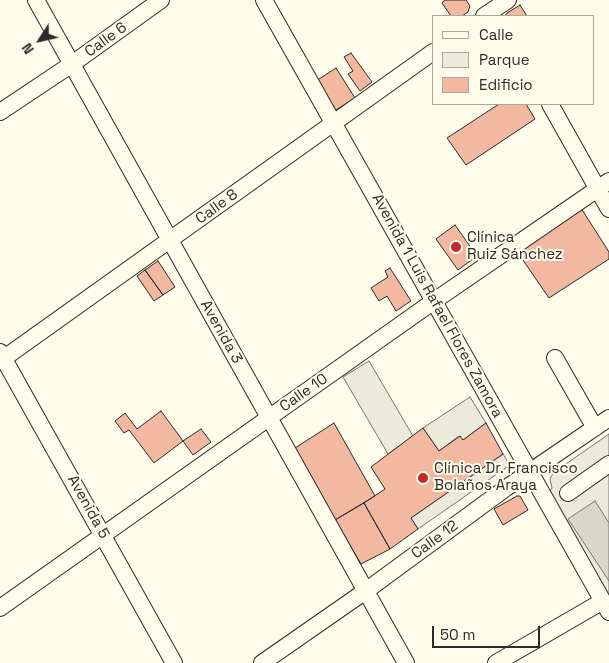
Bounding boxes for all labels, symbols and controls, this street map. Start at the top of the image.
north arrow [15,15,65,65]
legend [432,15,594,105]
street label: Calle 6 [81,19,131,61]
text: Calle [479,25,514,44]
text: N [18,40,38,58]
text: Parque [479,50,530,69]
text: Edificio [479,75,533,94]
street label: Calle 8 [192,186,242,228]
street label: Avenida 1 Luis Rafael Flores Zamora [368,191,506,421]
place label: Clínica Ruiz Sánchez [467,229,563,264]
marker: Clínica Ruiz Sánchez [449,240,463,254]
street label: Avenida 3 [196,297,246,367]
street label: Calle 10 [277,370,331,416]
place label: Clínica Dr. Francisco Bolaños Araya [434,460,578,495]
marker: Clínica Dr. Francisco Bolaños Araya [416,471,430,485]
street label: Avenida 5 [63,472,113,542]
street label: Calle 12 [408,517,462,563]
scale bar [434,616,542,648]
text: 50 m [440,625,475,644]

